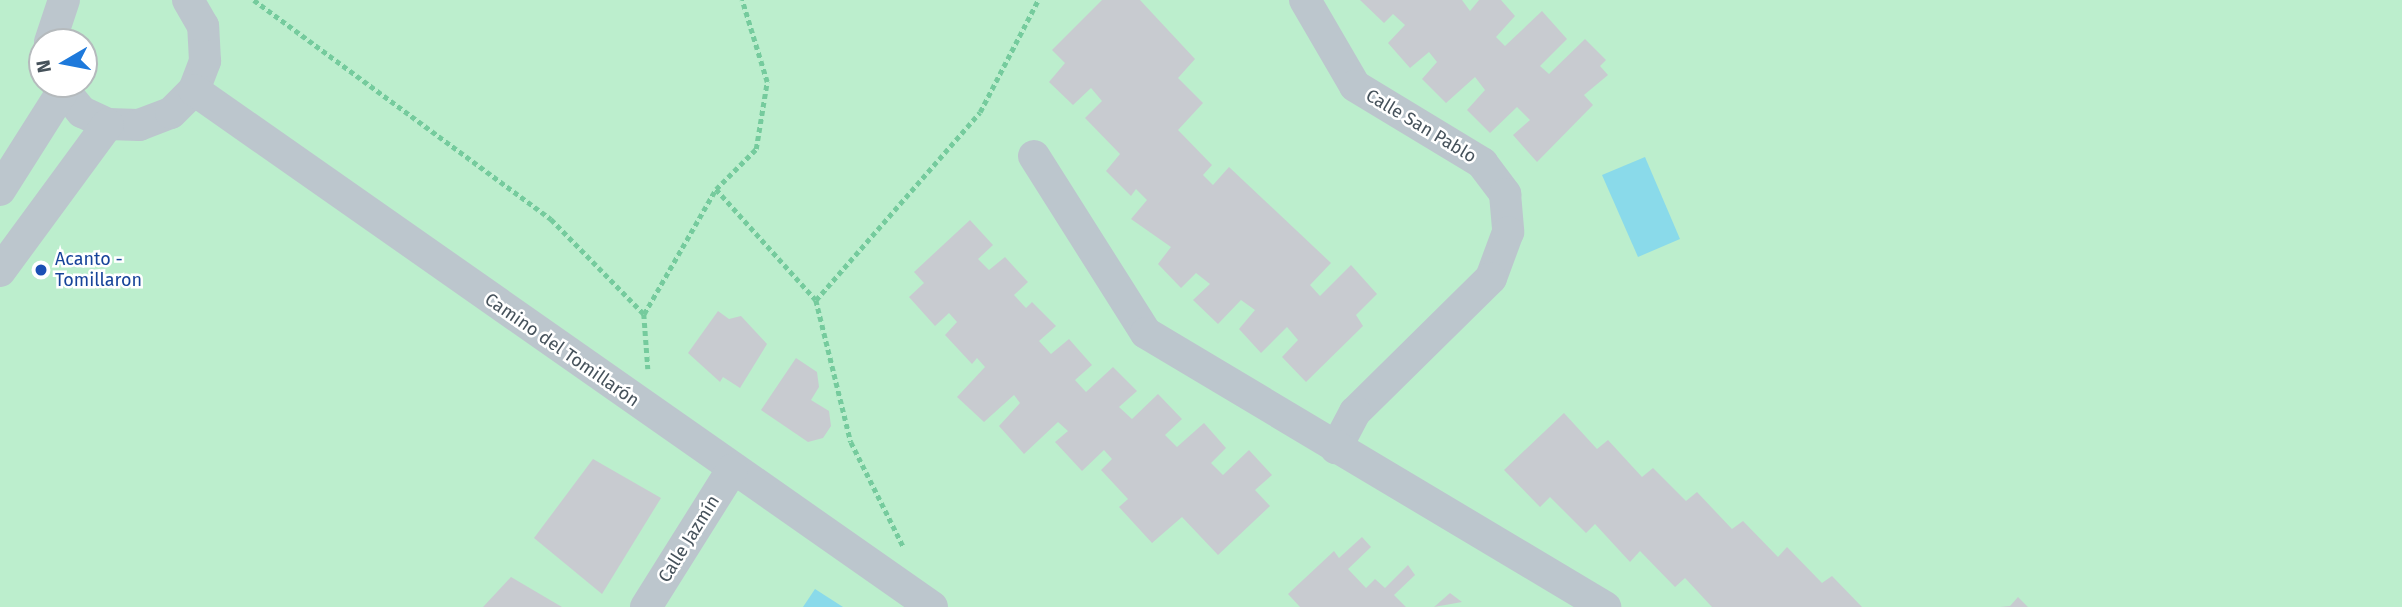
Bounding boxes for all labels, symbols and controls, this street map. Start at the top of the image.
north arrow [28,28,98,98]
text: N [31,58,56,75]
street label: Calle San Pablo [1362,85,1480,167]
place label: Acanto - Tomillaron [55,249,142,292]
marker: Acanto - Tomillaron [33,262,49,278]
street label: Camino del Tomillarón [481,288,643,412]
street label: Calle Jazmín [654,491,724,587]

